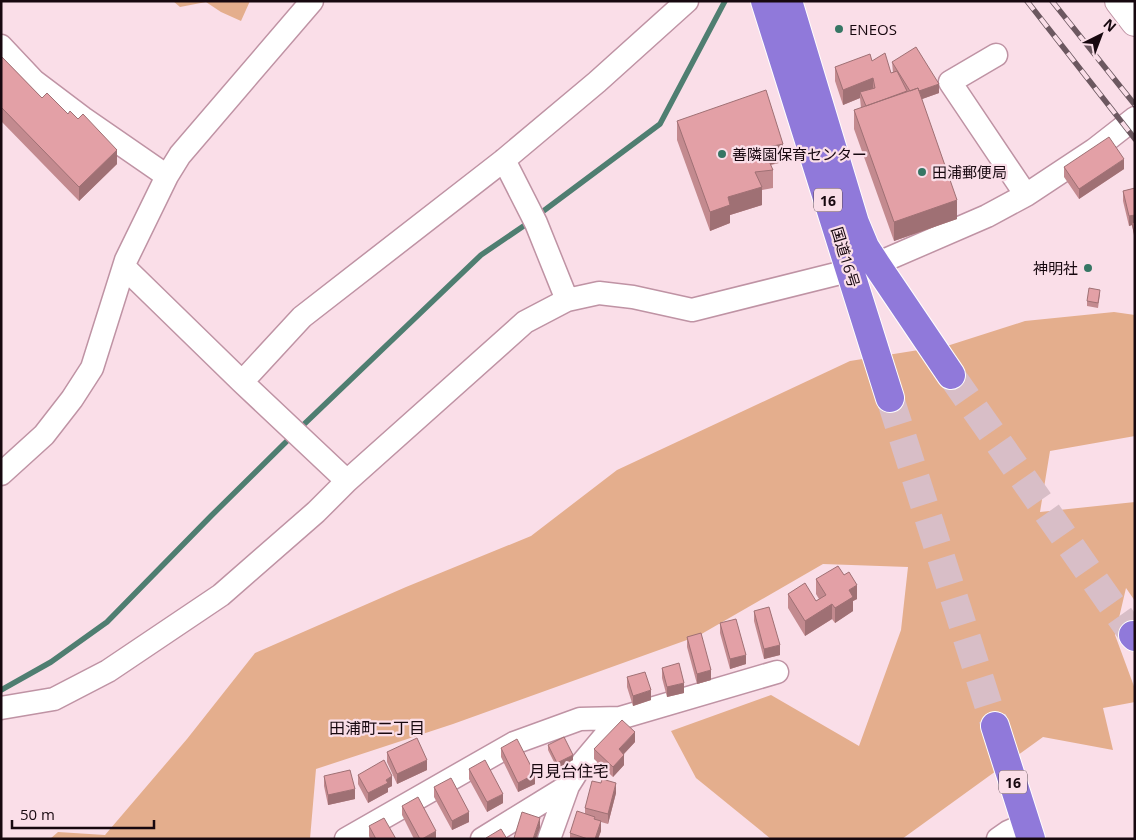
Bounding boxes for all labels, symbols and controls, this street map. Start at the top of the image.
north arrow [1076,10,1126,60]
text: N [1099,14,1121,36]
place label: ENEOS [849,19,897,39]
marker: ENEOS [833,23,845,35]
place label: 善隣園保育センター [732,144,867,164]
marker: 善隣園保育センター [716,148,728,160]
place label: 田浦郵便局 [932,162,1007,182]
marker: 田浦郵便局 [916,166,928,178]
road number: 16 [814,188,842,212]
street label: 国道16号 [827,224,865,290]
place label: 神明社 [1033,258,1078,278]
marker: 神明社 [1082,262,1094,274]
district label: 田浦町二丁目 [329,717,425,739]
district label: 月見台住宅 [529,760,609,782]
road number: 16 [999,770,1027,794]
scale bar [12,798,155,830]
text: 50 m [20,804,55,824]

